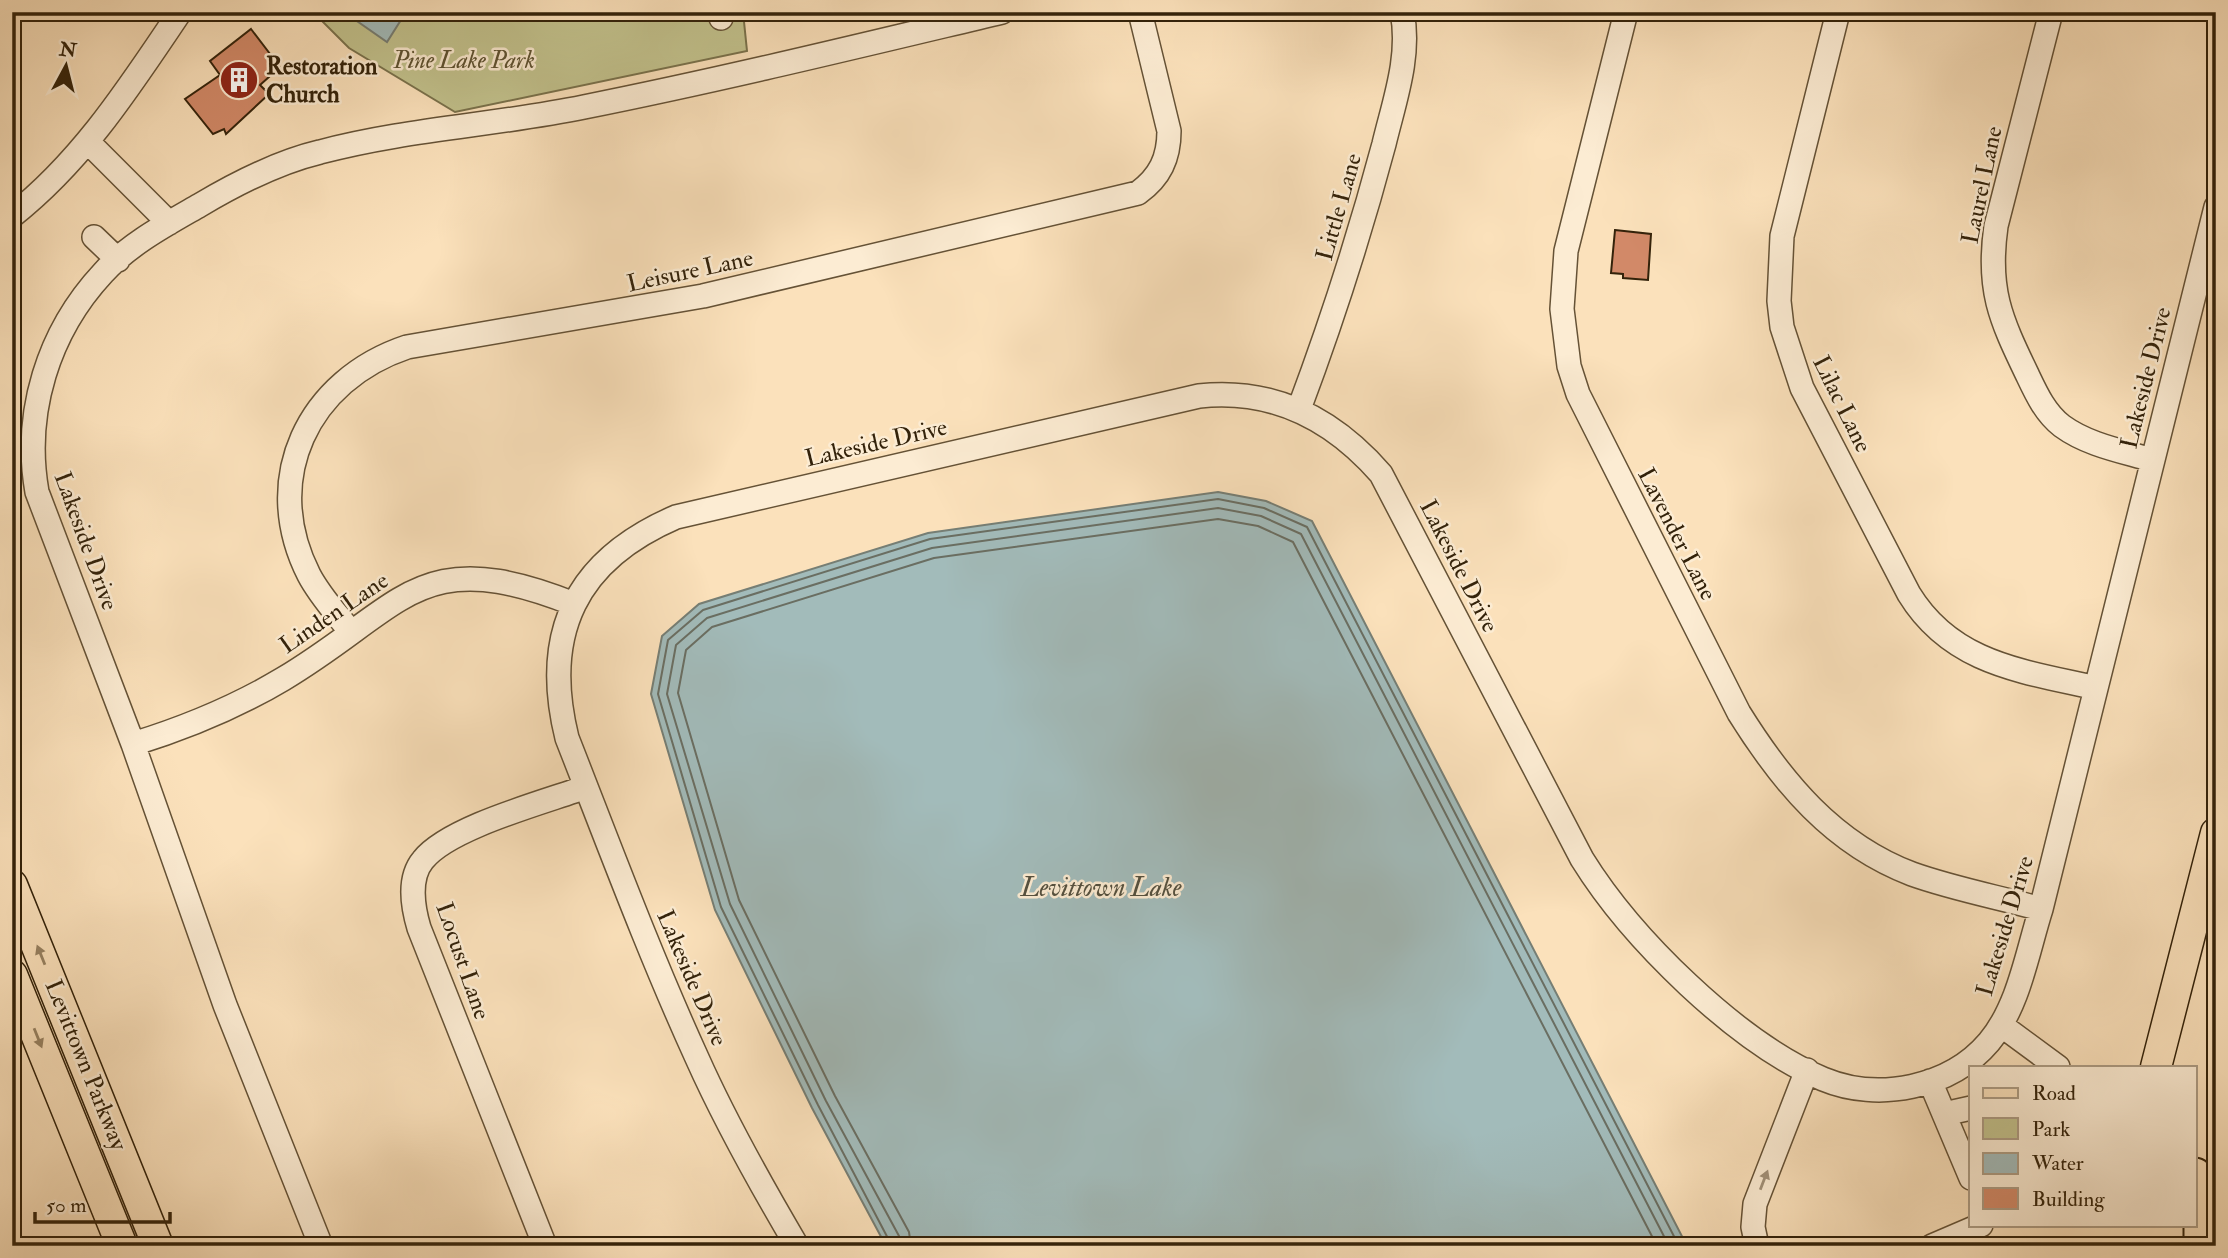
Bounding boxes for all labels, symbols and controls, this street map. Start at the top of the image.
north arrow [32,32,102,102]
text: N [57,37,79,63]
park label: Pine Lake Park [392,45,535,76]
place label: Restoration Church [266,51,378,110]
building icon: Restoration Church [218,59,260,101]
street label: Laurel Lane [1954,123,2010,247]
street label: Little Lane [1309,150,1369,264]
street label: Leisure Lane [624,243,756,299]
street label: Lakeside Drive [2113,304,2179,452]
street label: Lilac Lane [1805,350,1879,458]
street label: Lakeside Drive [802,412,950,474]
street label: Lavender Lane [1630,462,1724,606]
street label: Lakeside Drive [47,468,125,614]
street label: Lakeside Drive [1412,494,1506,638]
street label: Linden Lane [274,565,394,661]
street label: Lakeside Drive [1969,852,2041,1000]
water label: Levittown Lake [1020,872,1182,904]
street label: Locust Lane [429,898,497,1024]
street label: Lakeside Drive [649,905,735,1051]
one-way arrow [36,945,47,966]
street label: Levittown Parkway [38,975,135,1155]
one-way arrow [33,1028,44,1049]
legend [1969,1066,2196,1226]
text: Road [2032,1080,2077,1107]
text: Park [2032,1116,2070,1143]
text: Water [2031,1150,2084,1177]
one-way arrow [1759,1169,1770,1190]
scale bar [35,1181,170,1225]
text: Building [2032,1186,2105,1213]
text: 50 m [46,1192,87,1219]

